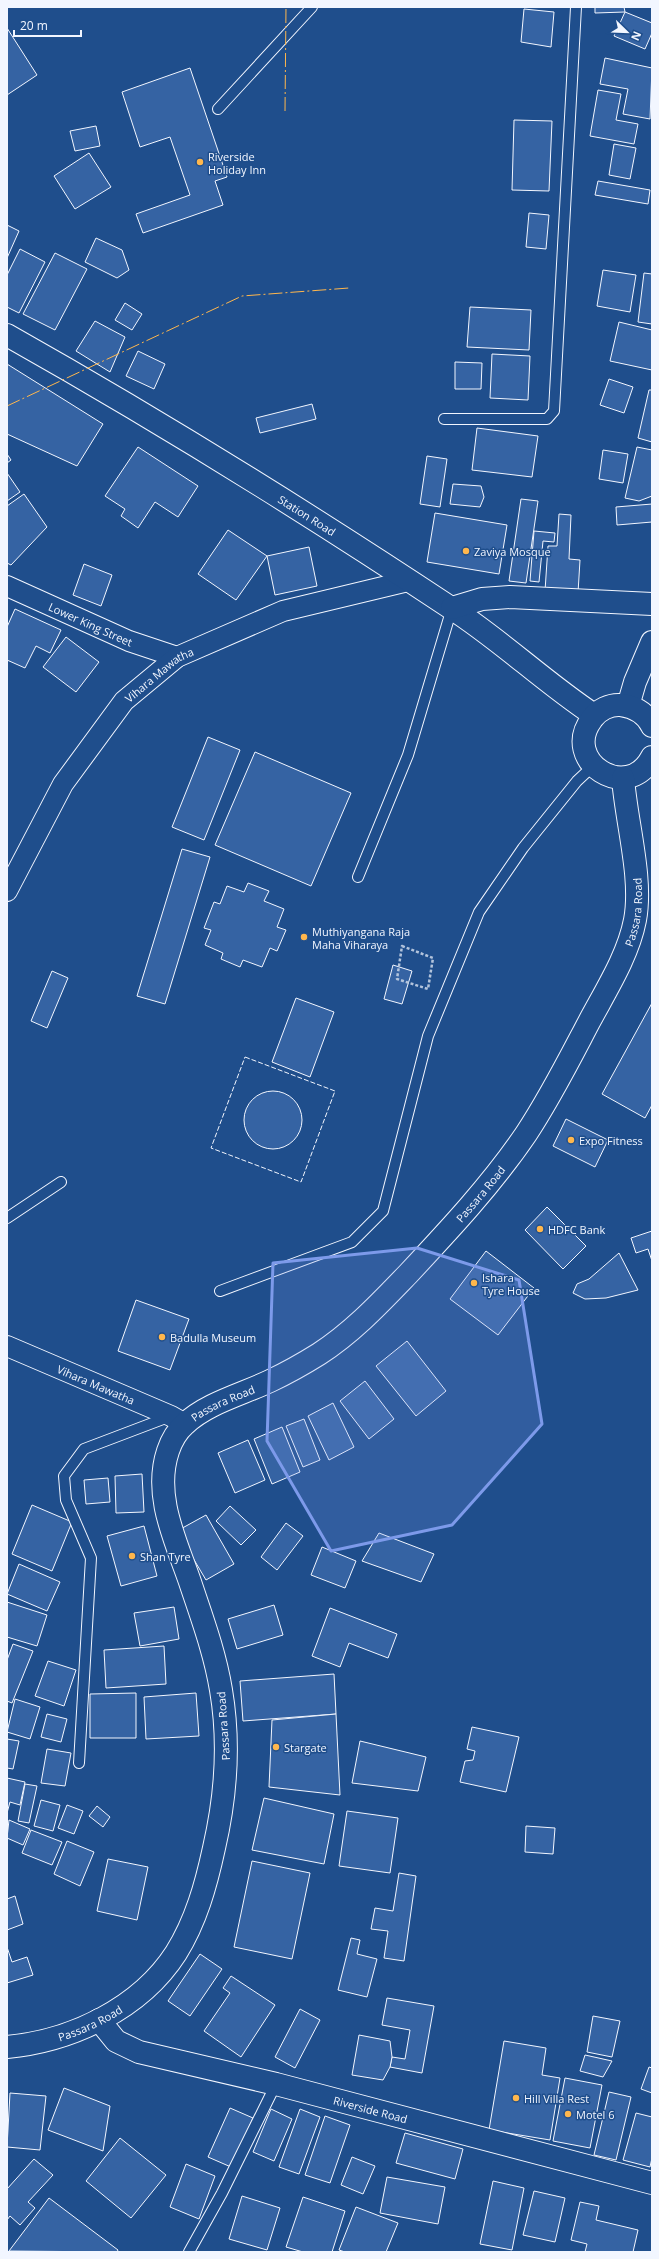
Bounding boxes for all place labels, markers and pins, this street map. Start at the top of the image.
place label: Riverside Holiday Inn [208,149,266,177]
marker: Riverside Holiday Inn [195,157,205,167]
place label: Zaviya Mosque [474,544,551,559]
marker: Zaviya Mosque [461,546,471,556]
place label: Muthiyangana Raja Maha Viharaya [312,924,410,952]
marker: Muthiyangana Raja Maha Viharaya [299,932,309,942]
place label: Expo Fitness [579,1133,643,1148]
marker: Expo Fitness [566,1135,576,1145]
place label: HDFC Bank [548,1222,606,1237]
marker: HDFC Bank [535,1224,545,1234]
place label: Ishara Tyre House [482,1270,540,1298]
marker: Ishara Tyre House [469,1278,479,1288]
place label: Badulla Museum [170,1330,256,1345]
marker: Badulla Museum [157,1332,167,1342]
place label: Shan Tyre [140,1549,191,1564]
marker: Shan Tyre [127,1551,137,1561]
place label: Stargate [284,1740,327,1755]
marker: Stargate [271,1742,281,1752]
place label: Hill Villa Rest [524,2091,589,2106]
marker: Hill Villa Rest [511,2093,521,2103]
place label: Motel 6 [576,2107,615,2122]
marker: Motel 6 [563,2109,573,2119]

